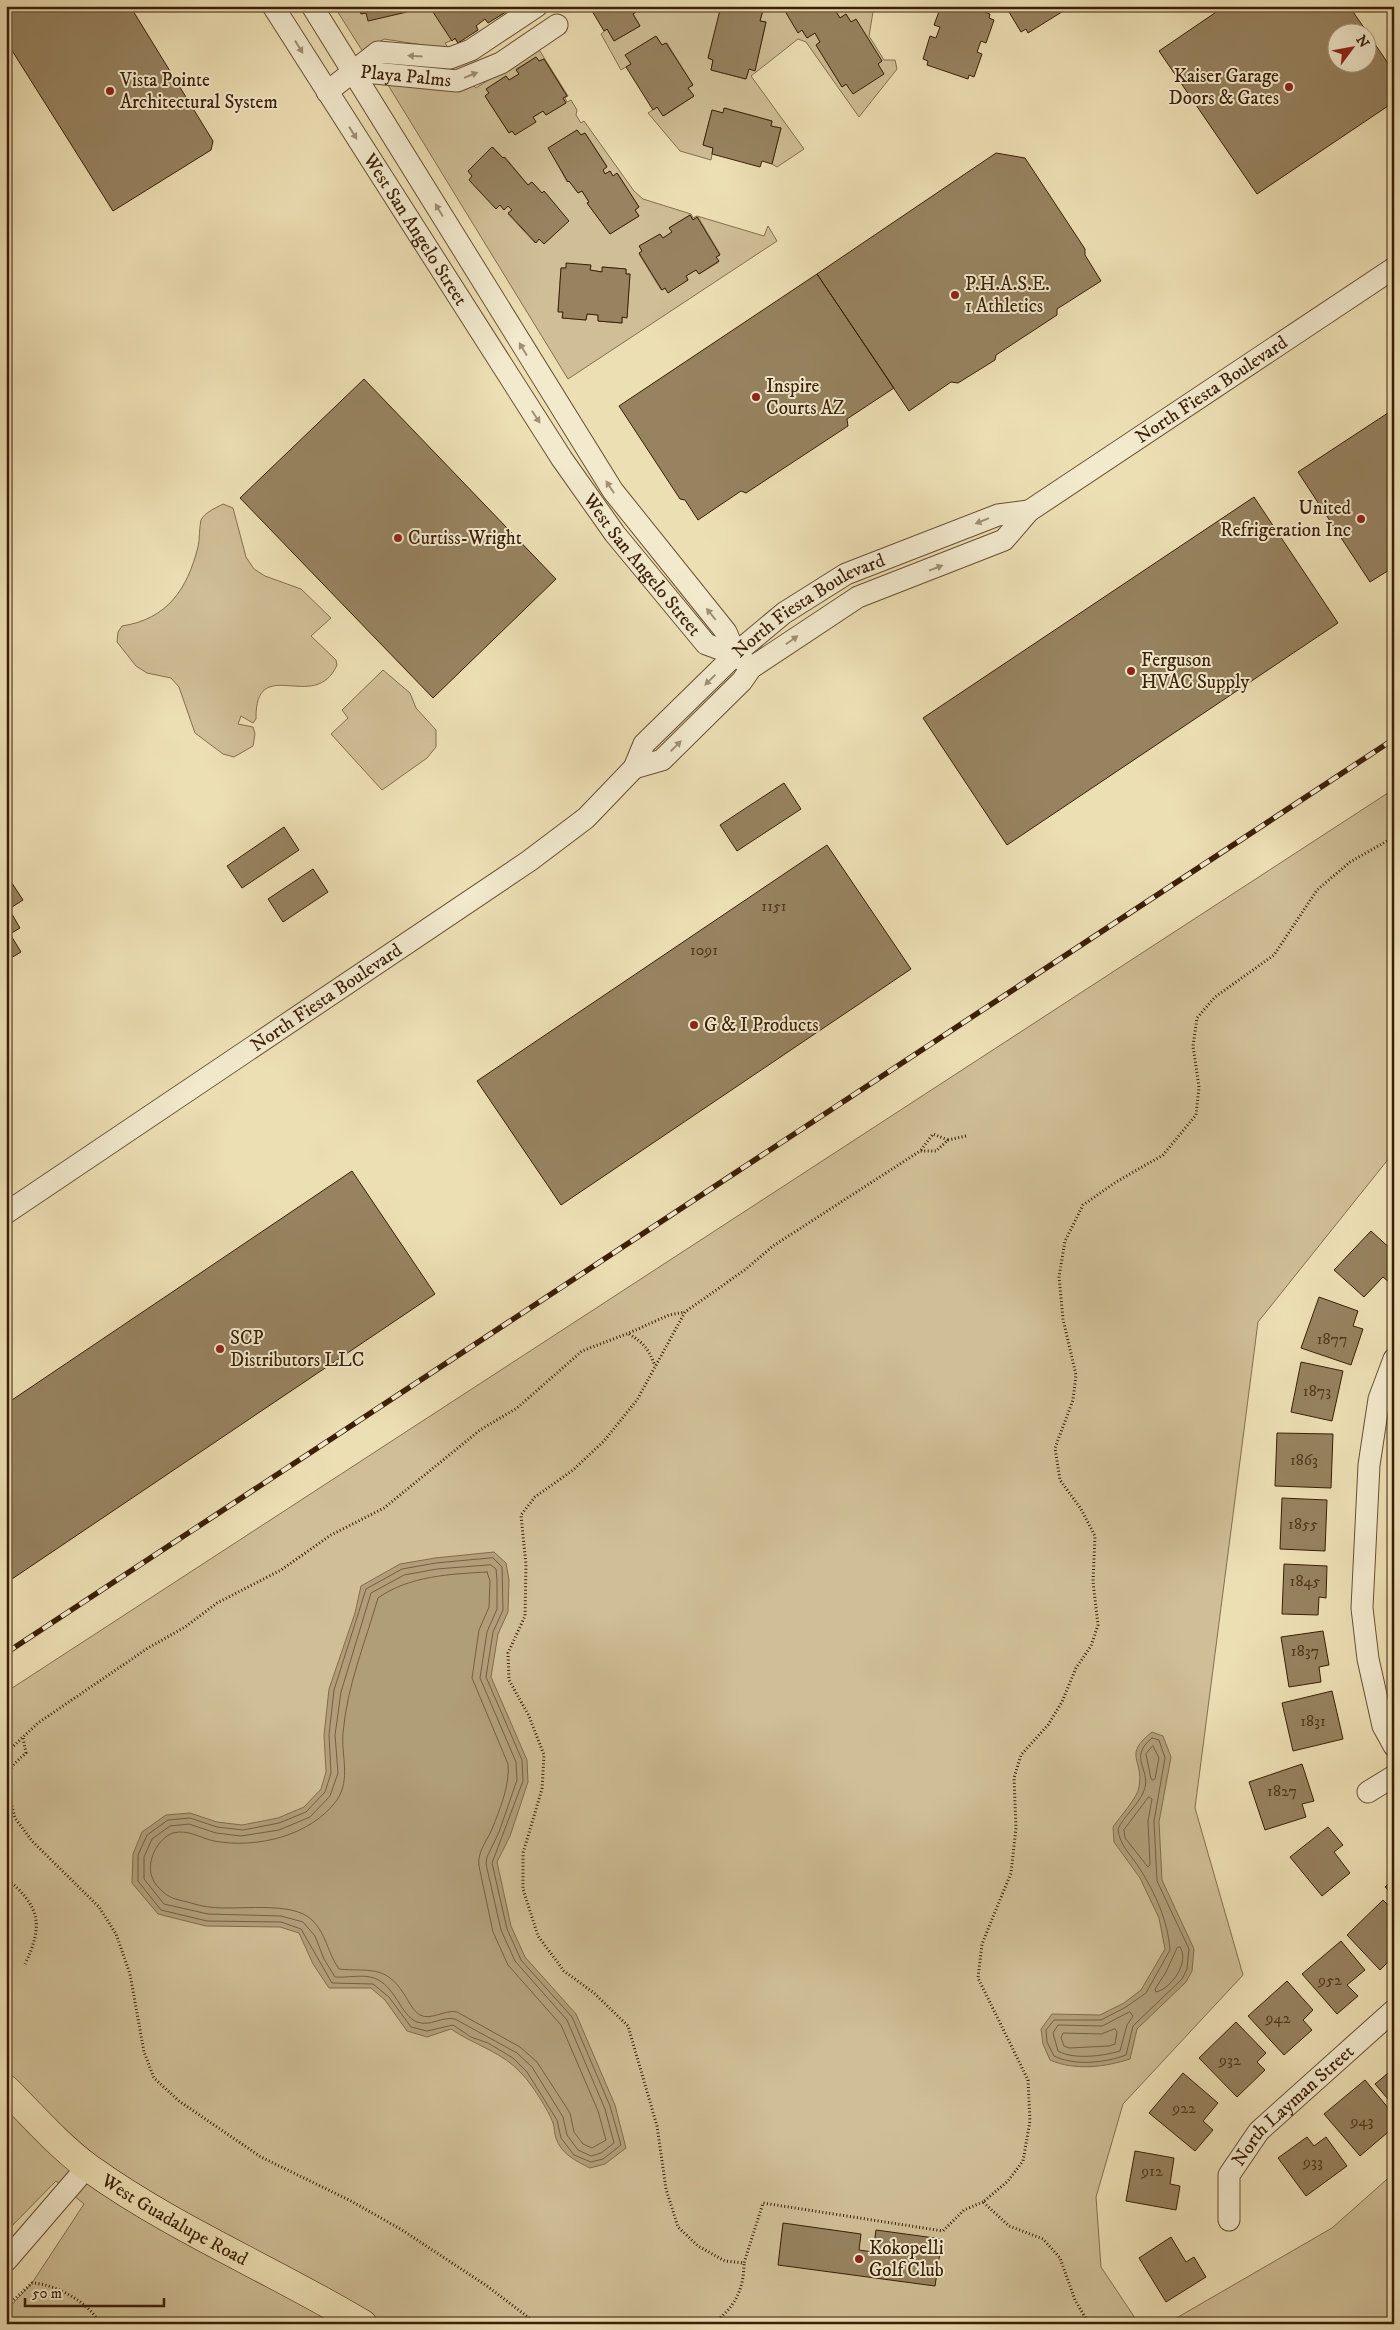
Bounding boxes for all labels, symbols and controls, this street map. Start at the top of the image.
north arrow [1328,22,1378,72]
text: N [1351,32,1373,52]
one-way arrow [295,41,304,54]
one-way arrow [407,51,423,59]
street label: Playa Palms [359,60,452,92]
place label: Kaiser Garage Doors & Gates [1169,65,1279,110]
place label: Vista Pointe Architectural System [119,69,278,114]
one-way arrow [464,71,478,79]
marker: Kaiser Garage Doors & Gates [1283,81,1295,93]
marker: Vista Pointe Architectural System [104,85,116,97]
one-way arrow [349,127,358,140]
street label: West San Angelo Street [358,148,473,310]
one-way arrow [434,204,443,217]
place label: P.H.A.S.E. 1 Athletics [965,273,1050,318]
marker: P.H.A.S.E. 1 Athletics [949,289,961,301]
street label: North Fiesta Boulevard [1131,330,1292,448]
one-way arrow [519,342,528,355]
place label: Inspire Courts AZ [766,375,845,420]
marker: Inspire Courts AZ [750,391,762,403]
one-way arrow [531,411,540,424]
one-way arrow [605,480,615,493]
street label: West San Angelo Street [578,488,706,641]
place label: United Refrigeration Inc [1220,497,1352,542]
marker: United Refrigeration Inc [1355,513,1367,525]
one-way arrow [974,517,989,525]
place label: Curtiss-Wright [408,527,522,550]
marker: Curtiss-Wright [392,532,404,544]
street label: North Fiesta Boulevard [727,548,888,663]
one-way arrow [929,564,944,572]
one-way arrow [706,607,717,620]
one-way arrow [785,635,798,645]
place label: Ferguson HVAC Supply [1141,649,1250,694]
marker: Ferguson HVAC Supply [1125,665,1137,677]
one-way arrow [704,674,716,686]
one-way arrow [670,740,682,752]
house number: 1151 [761,896,787,916]
street label: North Fiesta Boulevard [246,938,407,1057]
house number: 1091 [690,940,718,960]
place label: G & I Products [704,1014,819,1037]
marker: G & I Products [688,1019,700,1031]
place label: SCP Distributors LLC [230,1327,364,1372]
house number: 1877 [1317,1329,1347,1349]
marker: SCP Distributors LLC [214,1343,226,1355]
house number: 1873 [1303,1381,1331,1401]
house number: 1863 [1290,1450,1318,1470]
house number: 1855 [1288,1514,1318,1534]
house number: 1845 [1290,1571,1321,1591]
house number: 1837 [1291,1641,1319,1661]
house number: 1831 [1300,1711,1326,1731]
house number: 1827 [1267,1781,1297,1801]
house number: 952 [1317,1970,1342,1990]
house number: 942 [1264,2008,1291,2028]
street label: North Layman Street [1227,2040,1359,2171]
house number: 932 [1218,2050,1241,2070]
house number: 922 [1171,2098,1196,2118]
house number: 943 [1349,2111,1374,2131]
house number: 933 [1302,2152,1323,2172]
house number: 912 [1140,2161,1163,2181]
street label: West Guadalupe Road [96,2168,252,2271]
place label: Kokopelli Golf Club [869,2237,944,2282]
marker: Kokopelli Golf Club [853,2253,865,2265]
scale bar [25,2275,164,2307]
text: 50 m [32,2284,62,2303]

